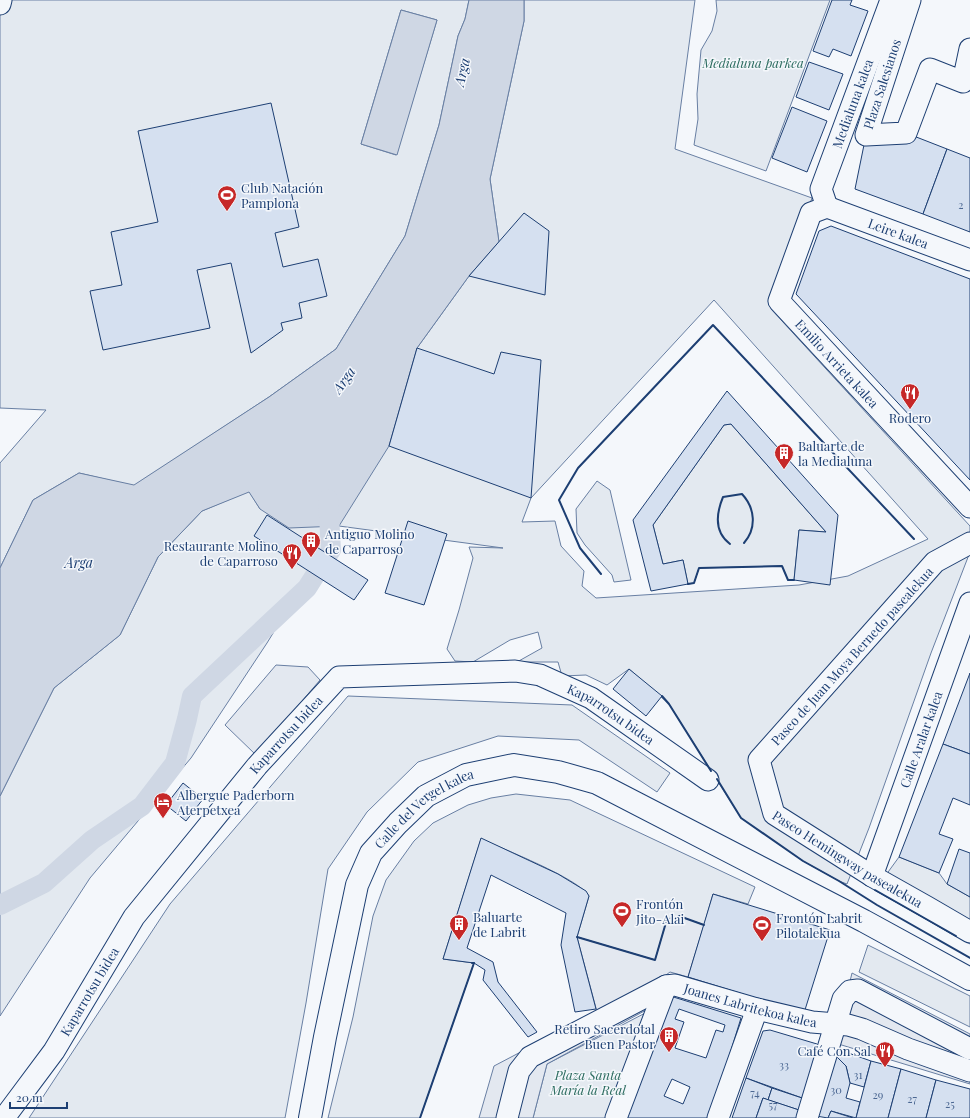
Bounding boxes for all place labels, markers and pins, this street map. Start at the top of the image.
place label: Club Natación Pamplona [241,179,323,211]
sports icon: Club Natación Pamplona [216,184,238,212]
restaurant icon: Rodero [899,382,921,410]
place label: Rodero [889,409,931,426]
place label: Baluarte de la Medialuna [798,437,873,469]
building icon: Baluarte de la Medialuna [773,442,795,470]
place label: Antiguo Molino de Caparroso [324,525,415,557]
building icon: Antiguo Molino de Caparroso [300,530,322,558]
place label: Restaurante Molino de Caparroso [164,537,278,569]
restaurant icon: Restaurante Molino de Caparroso [281,542,303,570]
place label: Albergue Paderborn Aterpetxea [176,786,295,818]
hotel icon: Albergue Paderborn Aterpetxea [152,791,174,819]
place label: Frontón Jito-Alai [635,895,685,927]
sports icon: Frontón Jito-Alai [611,900,633,928]
place label: Baluarte de Labrit [473,908,526,940]
place label: Frontón Labrit Pilotalekua [776,909,863,941]
building icon: Baluarte de Labrit [448,913,470,941]
sports icon: Frontón Labrit Pilotalekua [751,914,773,942]
place label: Retiro Sacerdotal Buen Pastor [554,1020,655,1052]
building icon: Retiro Sacerdotal Buen Pastor [658,1025,680,1053]
restaurant icon: Café Con Sal [874,1040,896,1068]
place label: Café Con Sal [797,1042,871,1059]

